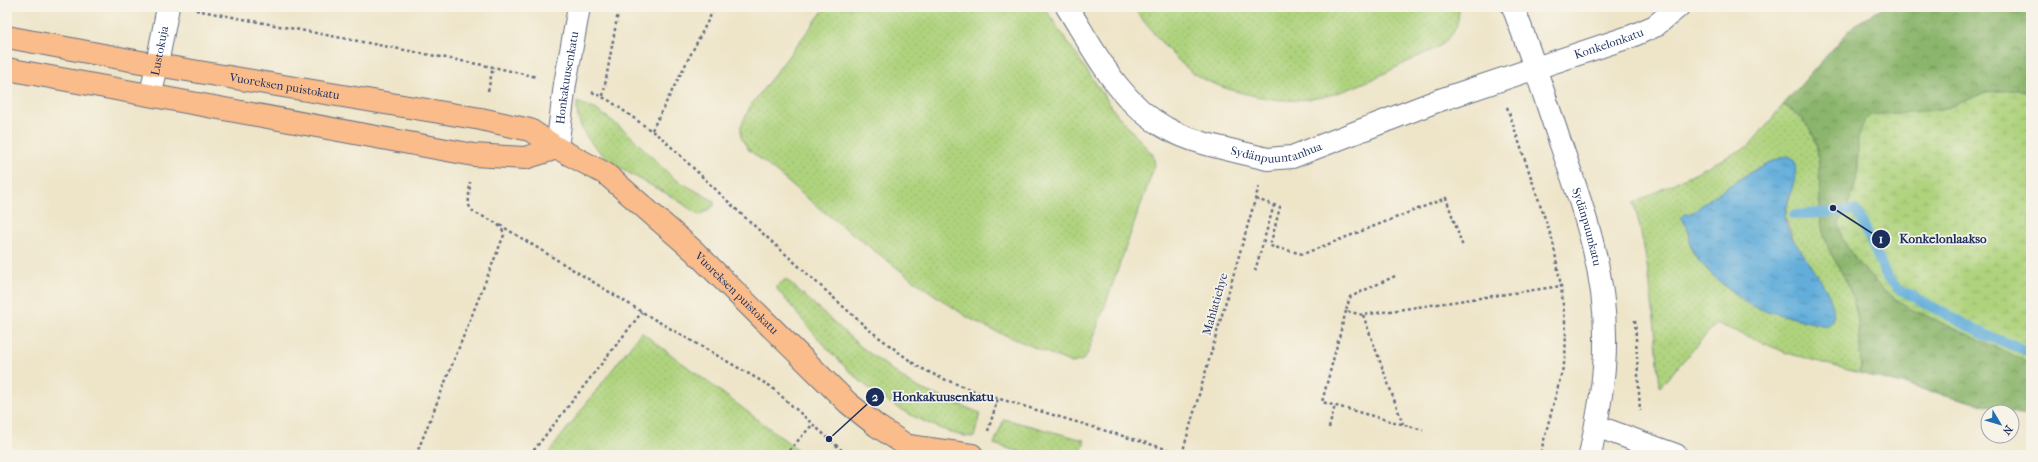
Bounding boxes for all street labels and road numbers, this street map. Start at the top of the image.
street label: Lustokuja [148,24,171,77]
street label: Konkelonkatu [1572,25,1646,62]
street label: Honkakuusenkatu [553,30,581,125]
street label: Vuoreksen puistokatu [227,70,341,102]
street label: Sydänpuuntanhua [1229,139,1324,166]
street label: Sydänpuunkatu [1569,186,1604,267]
street label: Vuoreksen puistokatu [691,248,781,337]
street label: Mahlatiehye [1199,271,1231,337]

